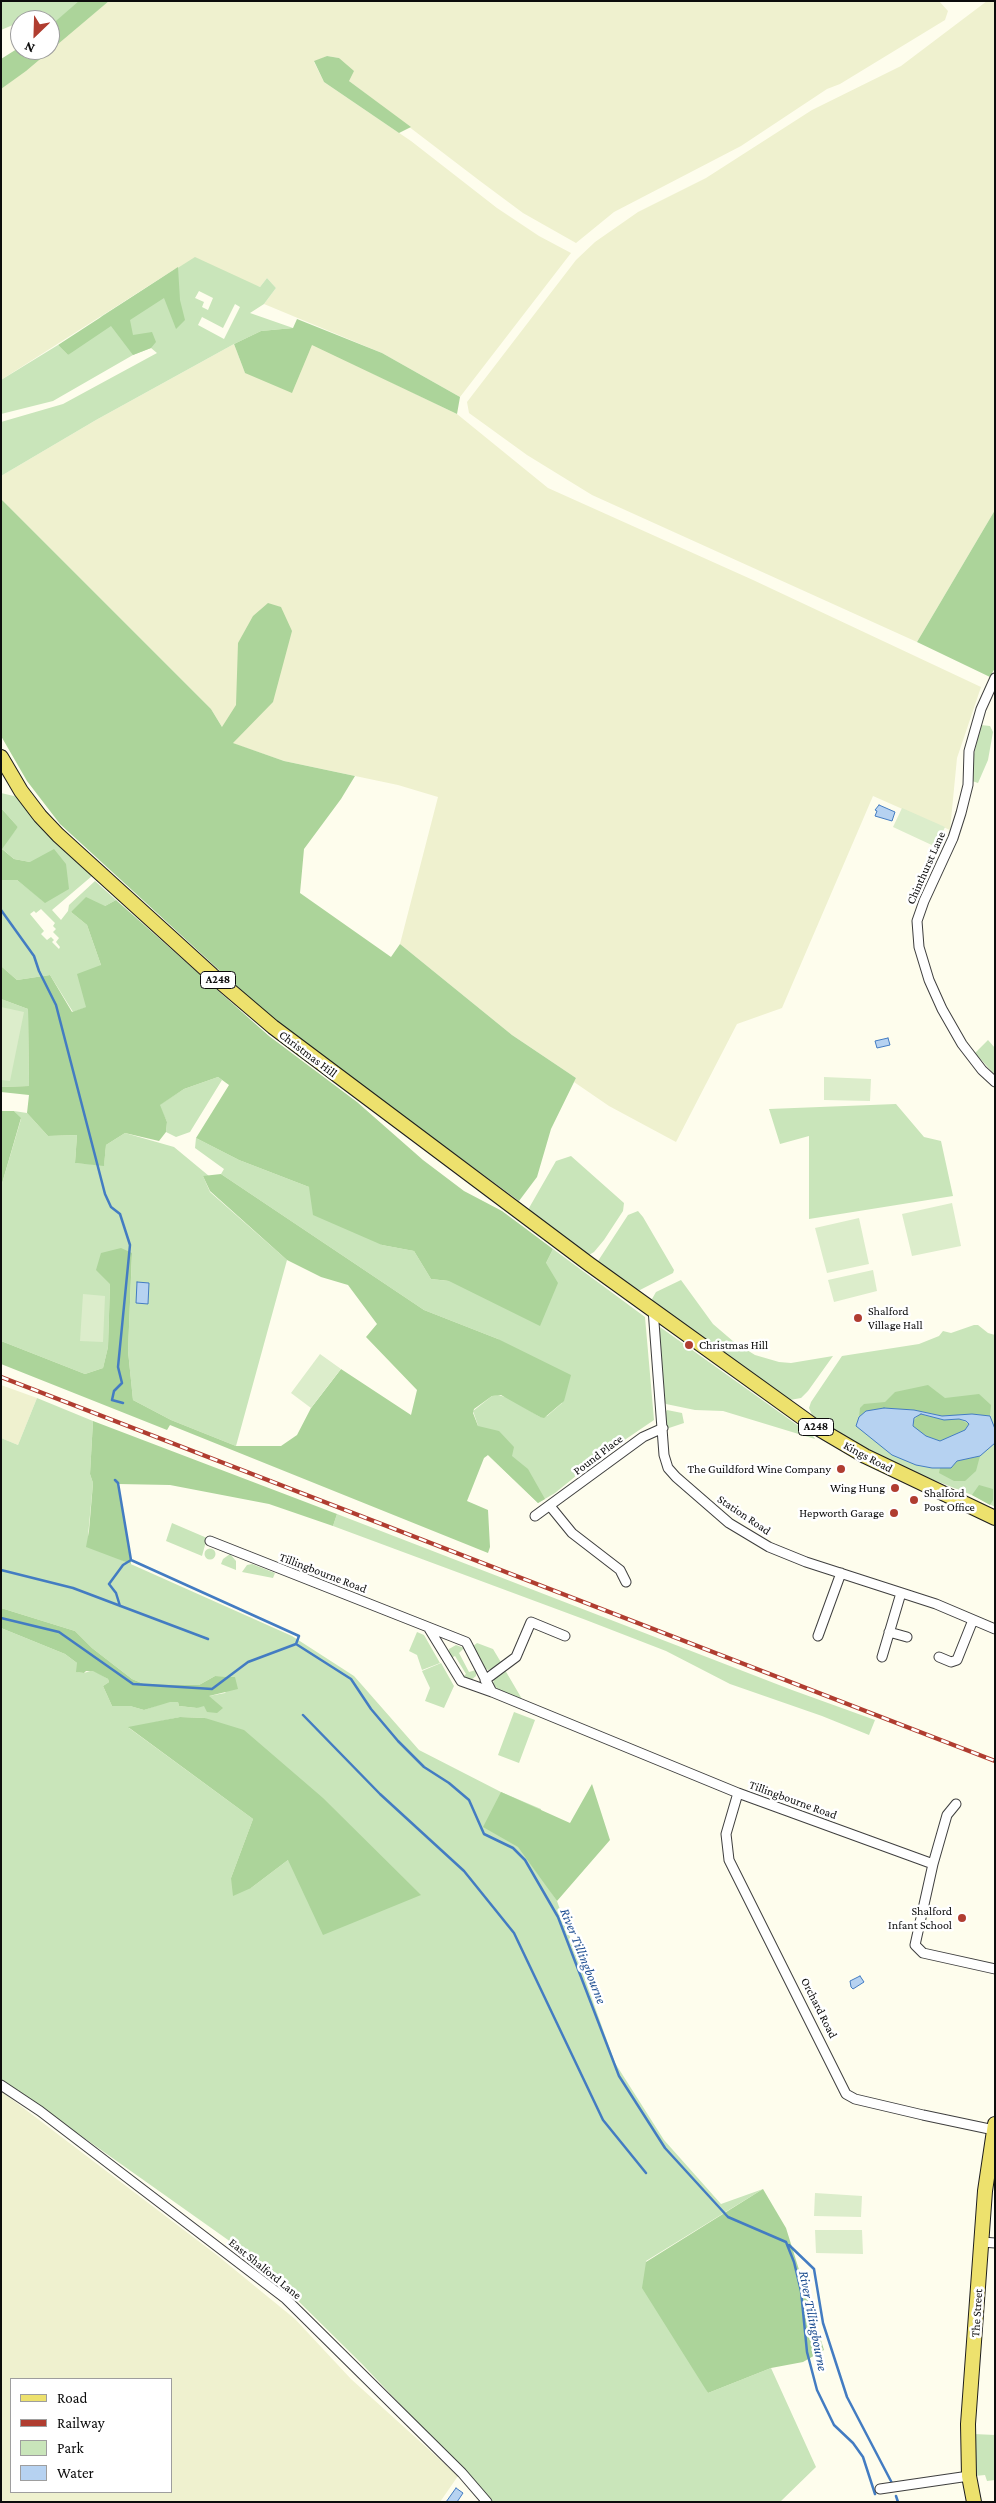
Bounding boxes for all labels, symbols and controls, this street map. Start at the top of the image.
north arrow [10,10,60,60]
text: N [22,39,37,57]
street label: Chinthurst Lane [904,829,948,907]
road number: A248 [200,972,236,988]
street label: Christmas Hill [276,1027,340,1081]
place label: Shalford Village Hall [868,1304,923,1332]
marker: Shalford Village Hall [852,1312,864,1324]
place label: Christmas Hill [699,1338,768,1352]
marker: Christmas Hill [683,1339,695,1351]
road number: A248 [798,1418,834,1435]
street label: Pound Place [570,1432,626,1478]
street label: Kings Road [841,1438,895,1476]
place label: The Guildford Wine Company [688,1462,831,1476]
marker: The Guildford Wine Company [835,1463,847,1475]
place label: Wing Hung [830,1481,885,1495]
marker: Wing Hung [889,1482,901,1494]
place label: Shalford Post Office [924,1486,975,1514]
street label: Station Road [715,1492,773,1538]
marker: Shalford Post Office [908,1494,920,1506]
place label: Hepworth Garage [799,1506,884,1520]
marker: Hepworth Garage [888,1507,900,1519]
street label: Tillingbourne Road [277,1550,369,1596]
street label: Tillingbourne Road [747,1777,839,1823]
place label: Shalford Infant School [888,1904,952,1932]
water label: River Tillingbourne [556,1906,610,2006]
marker: Shalford Infant School [956,1912,968,1924]
street label: Orchard Road [798,1975,840,2041]
street label: East Shalford Lane [226,2235,304,2303]
water label: River Tillingbourne [795,2269,831,2373]
street label: The Street [968,2288,986,2338]
legend [10,2378,172,2493]
text: Road [57,2390,87,2406]
text: Railway [57,2415,105,2431]
text: Park [57,2440,84,2456]
text: Water [57,2465,94,2481]

